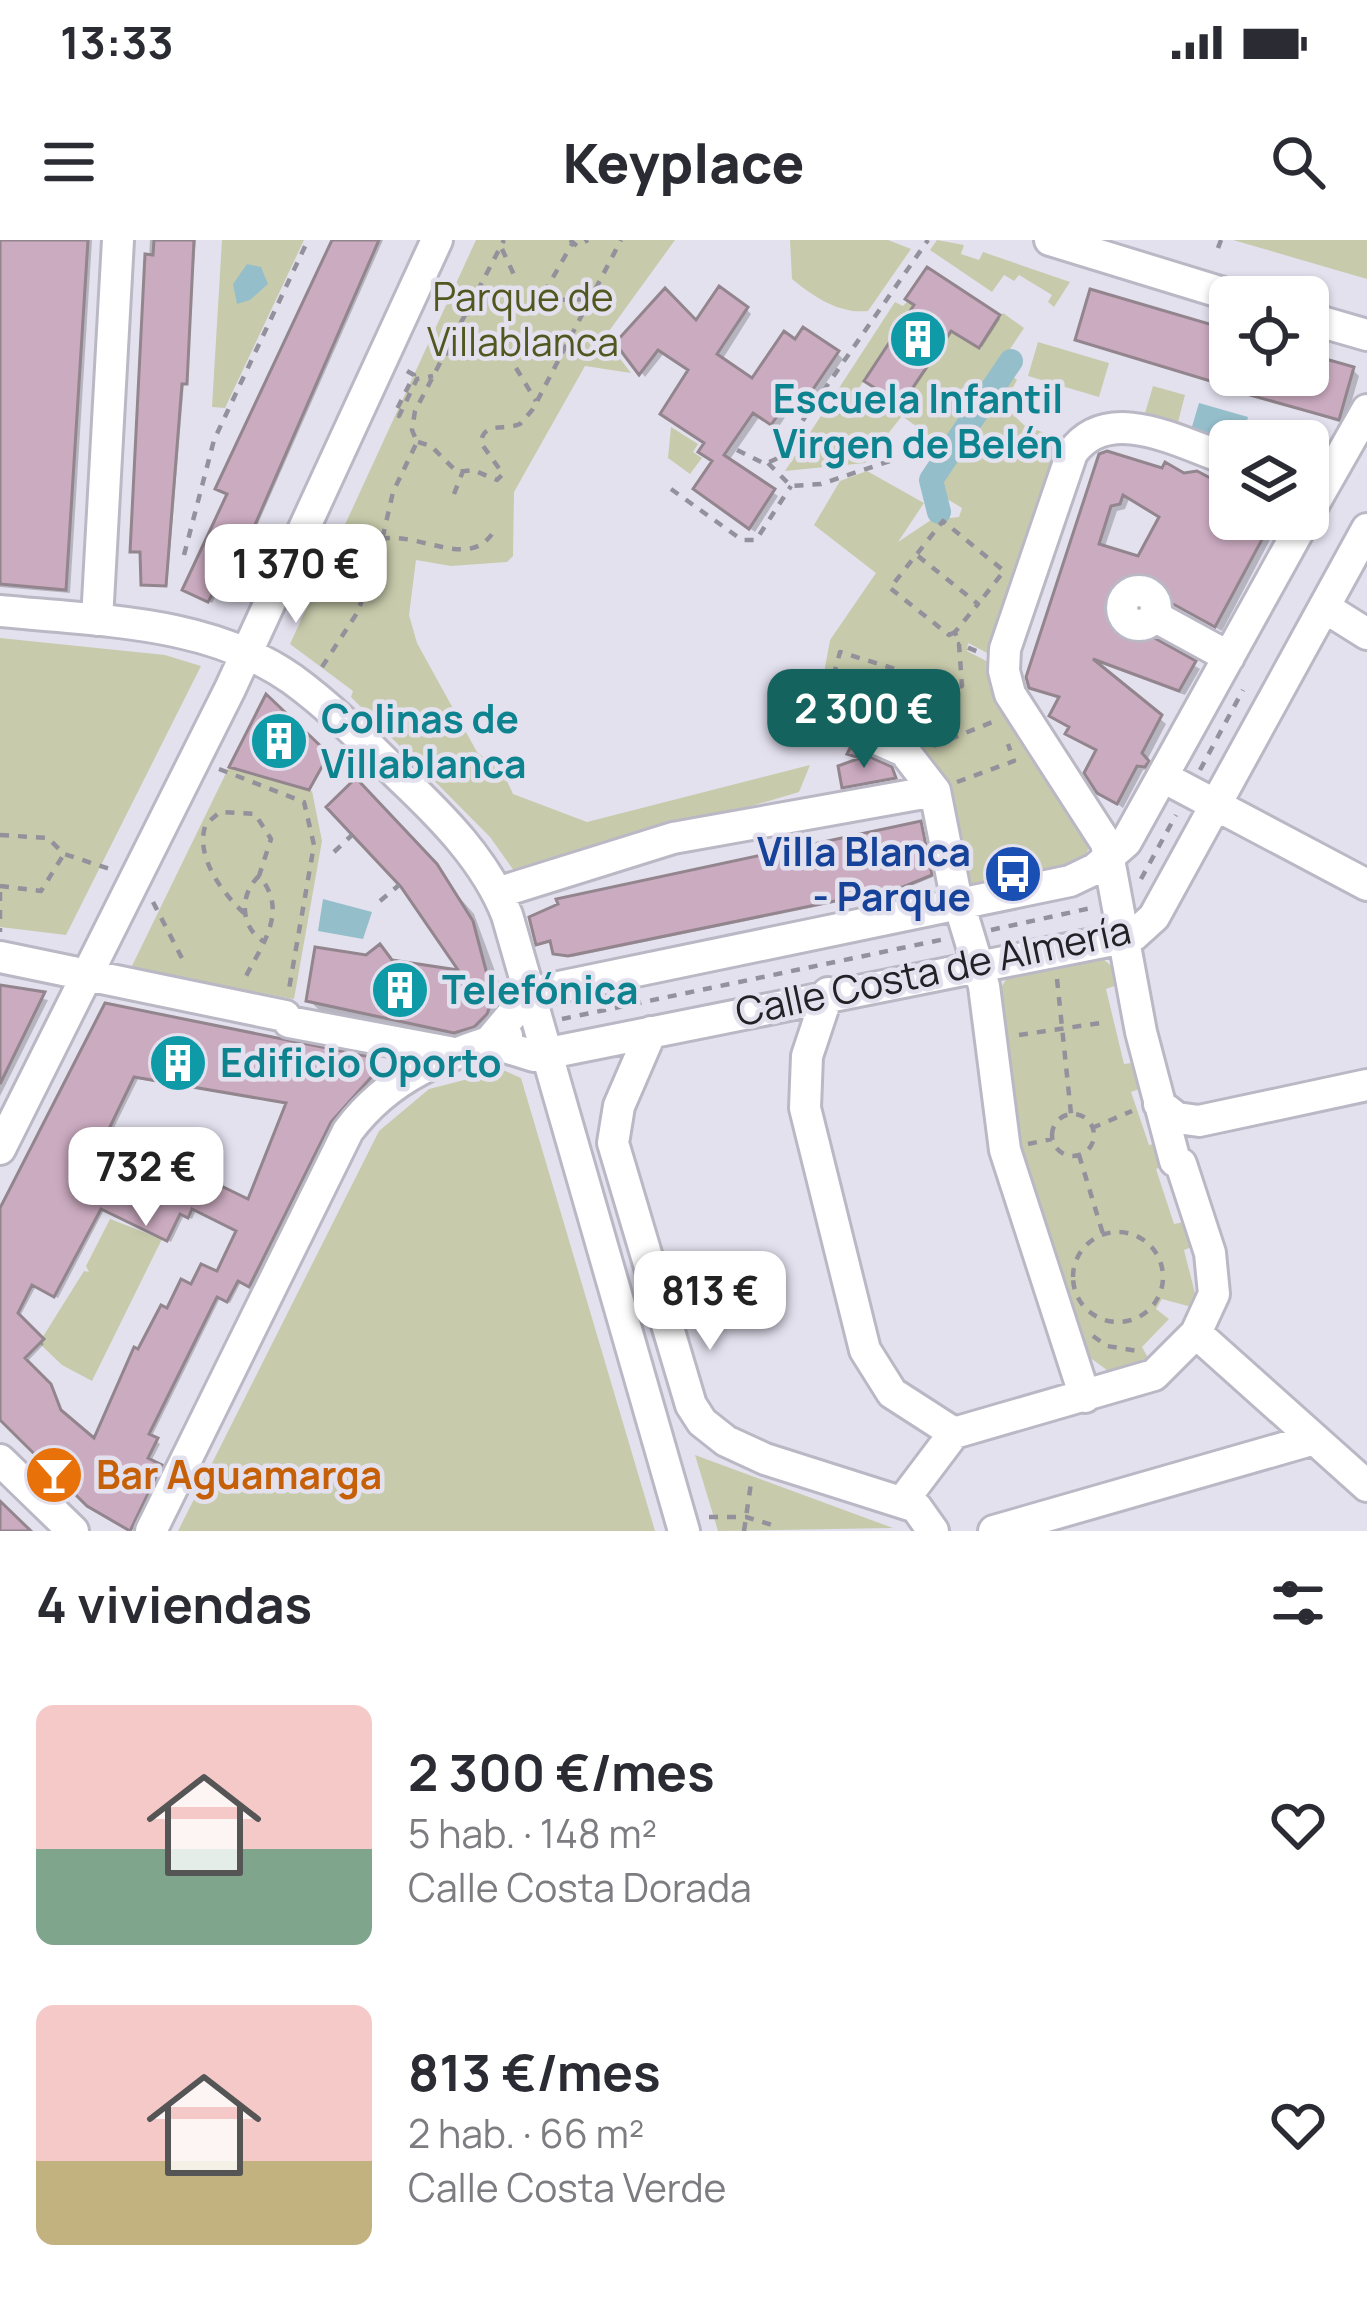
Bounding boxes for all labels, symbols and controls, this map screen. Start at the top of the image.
text: 13:33 [60,11,174,73]
text: Keyplace [563,125,804,199]
icon: menu [36,129,102,195]
icon: search [1265,129,1331,195]
park label: Parque de Villablanca [427,269,619,368]
map controls [1209,276,1329,540]
button: locate [1209,276,1329,396]
building icon: Escuela Infantil Virgen de Belén [887,308,949,370]
place label: Escuela Infantil Virgen de Belén [773,371,1063,470]
button: layers [1209,420,1329,540]
pin: 1 370 € [185,524,407,626]
text: 1 370 € [232,536,360,590]
pin: 2 300 € [753,669,975,771]
text: 2 300 € [794,681,934,735]
place label: Colinas de Villablanca [321,691,527,790]
building icon: Colinas de Villablanca [248,710,310,772]
place label: Villa Blanca - Parque [757,824,971,923]
bus stop icon: Villa Blanca - Parque [982,843,1044,905]
street label: Calle Costa de Almería [730,902,1135,1038]
building icon: Telefónica [369,959,431,1021]
place label: Telefónica [442,962,638,1016]
building icon: Edificio Oporto [147,1032,209,1094]
place label: Edificio Oporto [220,1035,502,1089]
pin: 732 € [62,1127,230,1229]
text: 732 € [95,1139,197,1193]
pin: 813 € [626,1251,794,1353]
text: 813 € [661,1263,759,1317]
bar icon: Bar Aguamarga [23,1444,85,1506]
place label: Bar Aguamarga [96,1447,382,1501]
text: 4 viviendas [36,1569,312,1638]
icon: filters [1265,1570,1331,1636]
text: 2 300 €/mes [408,1737,715,1806]
icon: home [132,1753,276,1897]
icon: heart [1265,1792,1331,1858]
text: 5 hab. · 148 m² [408,1806,657,1860]
text: Calle Costa Dorada [408,1860,752,1914]
text: 813 €/mes [408,2037,661,2106]
icon: home [132,2053,276,2197]
icon: heart [1265,2092,1331,2158]
text: 2 hab. · 66 m² [408,2106,644,2160]
text: Calle Costa Verde [408,2160,726,2214]

